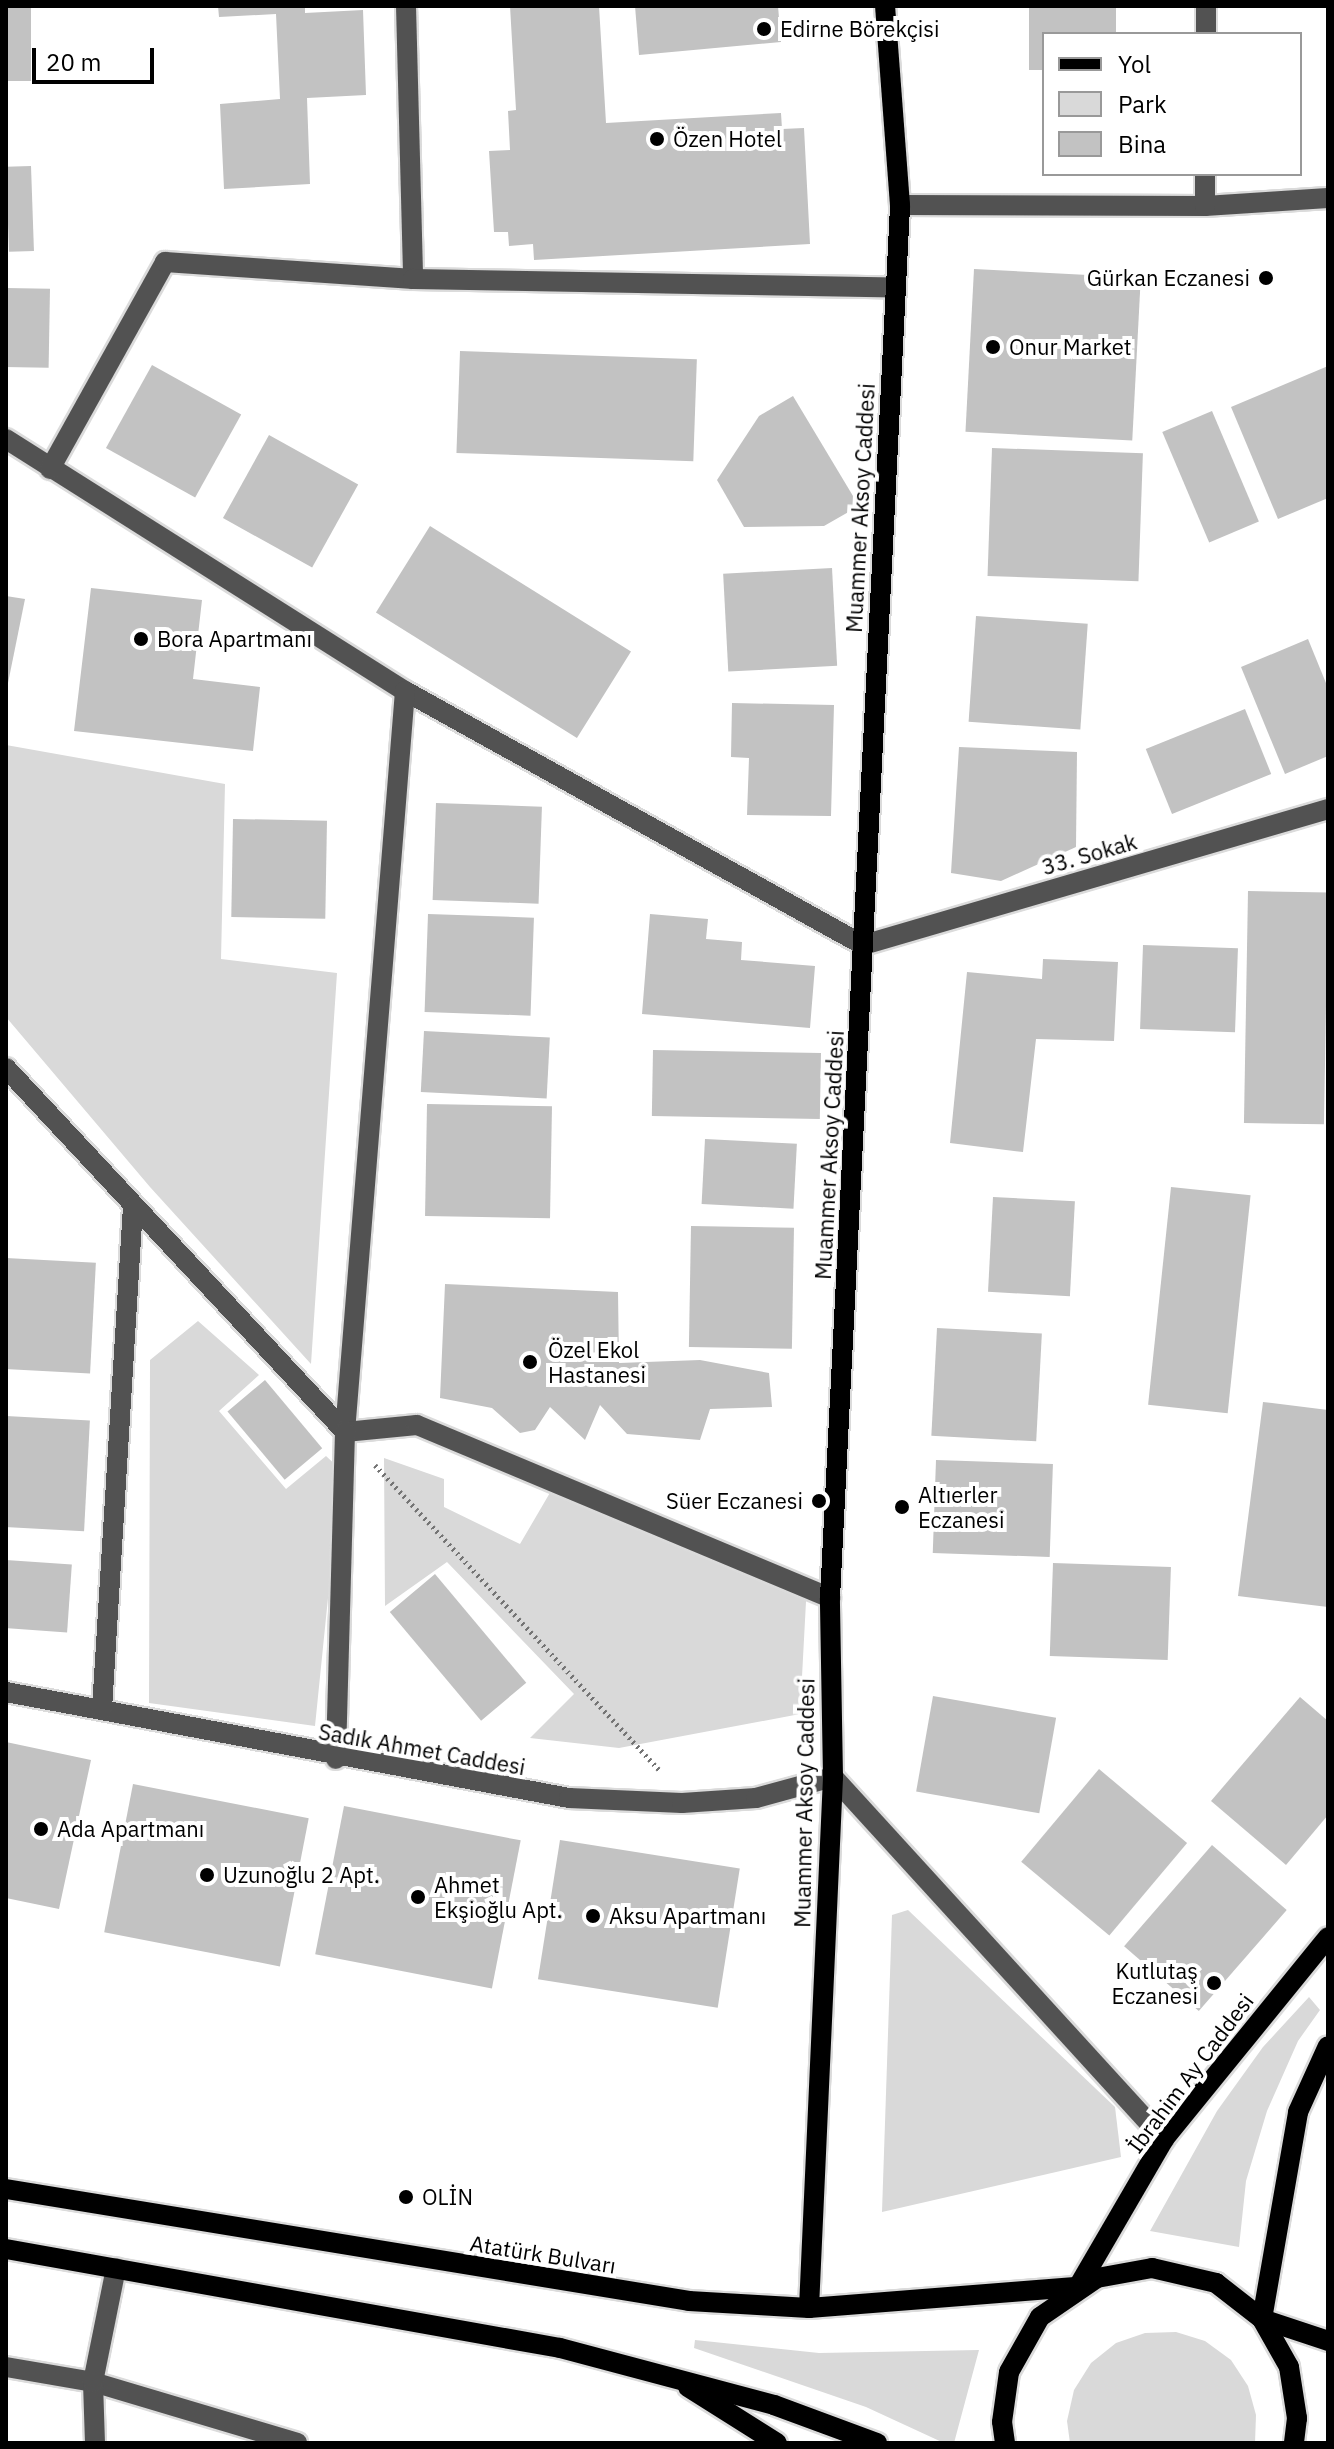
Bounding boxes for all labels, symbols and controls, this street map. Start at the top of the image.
place label: Edirne Börekçisi [780,16,939,42]
marker: Edirne Börekçisi [755,20,773,38]
scale bar [36,32,158,82]
legend [1042,32,1302,176]
text: 20 m [46,46,101,78]
text: Yol [1118,48,1151,80]
text: Park [1118,88,1167,120]
place label: Özen Hotel [673,126,782,152]
text: Bina [1118,128,1166,160]
marker: Özen Hotel [648,130,666,148]
place label: Gürkan Eczanesi [1087,265,1250,291]
marker: Gürkan Eczanesi [1257,269,1275,287]
place label: Onur Market [1009,334,1132,360]
marker: Onur Market [984,338,1002,356]
street label: Muammer Aksoy Caddesi [840,383,880,633]
place label: Bora Apartmanı [157,626,312,652]
marker: Bora Apartmanı [132,630,150,648]
street label: 33. Sokak [1038,828,1140,880]
street label: Muammer Aksoy Caddesi [809,1030,849,1280]
place label: Özel Ekol Hastanesi [548,1336,646,1388]
marker: Özel Ekol Hastanesi [519,1351,541,1373]
place label: Altıerler Eczanesi [918,1481,1004,1532]
place label: Süer Eczanesi [666,1488,803,1514]
marker: Süer Eczanesi [810,1492,828,1510]
marker: Altıerler Eczanesi [893,1498,911,1516]
street label: Muammer Aksoy Caddesi [789,1678,819,1928]
street label: Sadık Ahmet Caddesi [317,1718,527,1780]
place label: Ada Apartmanı [57,1816,204,1842]
marker: Ada Apartmanı [32,1820,50,1838]
place label: Uzunoğlu 2 Apt. [223,1862,380,1888]
marker: Uzunoğlu 2 Apt. [198,1866,216,1884]
place label: Ahmet Ekşioğlu Apt. [434,1871,563,1922]
marker: Ahmet Ekşioğlu Apt. [409,1888,427,1906]
place label: Aksu Apartmanı [609,1903,766,1929]
marker: Aksu Apartmanı [584,1907,602,1925]
place label: Kutlutaş Eczanesi [1112,1957,1198,2008]
marker: Kutlutaş Eczanesi [1205,1974,1223,1992]
street label: İbrahim Ay Caddesi [1121,1988,1259,2158]
place label: OLİN [422,2184,473,2210]
marker: OLİN [397,2188,415,2206]
street label: Atatürk Bulvarı [468,2229,618,2279]

